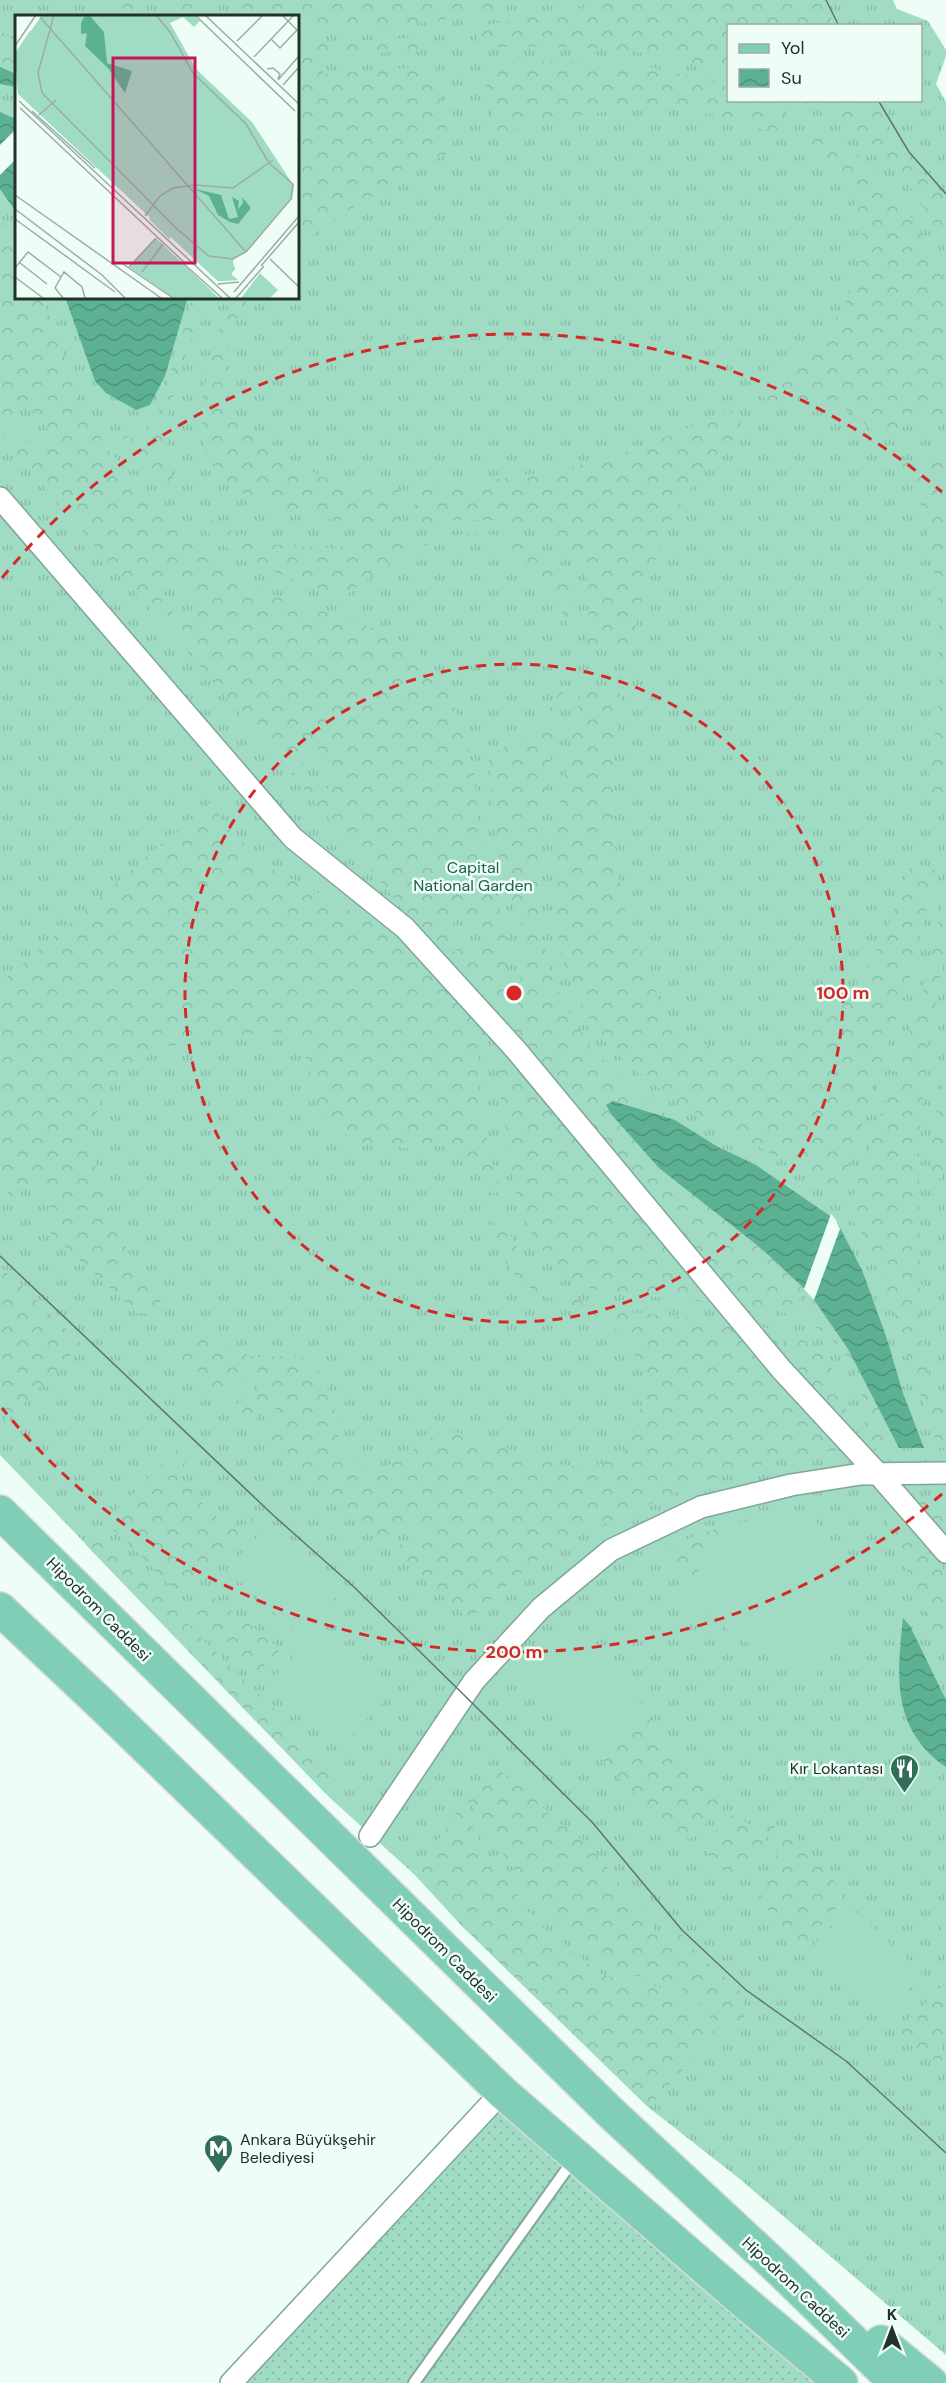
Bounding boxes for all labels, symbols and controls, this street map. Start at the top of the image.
inset map [15,15,298,298]
legend [727,24,922,102]
text: Yol [781,36,805,60]
text: Su [781,66,802,90]
park label: Capital National Garden [413,857,533,896]
text: 100 m [816,981,870,1005]
centre of rings [504,983,524,1003]
street label: Hipodrom Caddesi [42,1553,155,1666]
text: 200 m [486,1640,542,1664]
restaurant icon: Kır Lokantası [888,1752,920,1794]
place label: Kır Lokantası [790,1758,883,1779]
street label: Hipodrom Caddesi [388,1894,501,2007]
place label: Ankara Büyükşehir Belediyesi [240,2129,376,2168]
metro station icon: Ankara Büyükşehir Belediyesi [203,2132,235,2174]
street label: Hipodrom Caddesi [738,2232,854,2342]
north arrow [862,2299,922,2359]
text: K [887,2304,898,2325]

